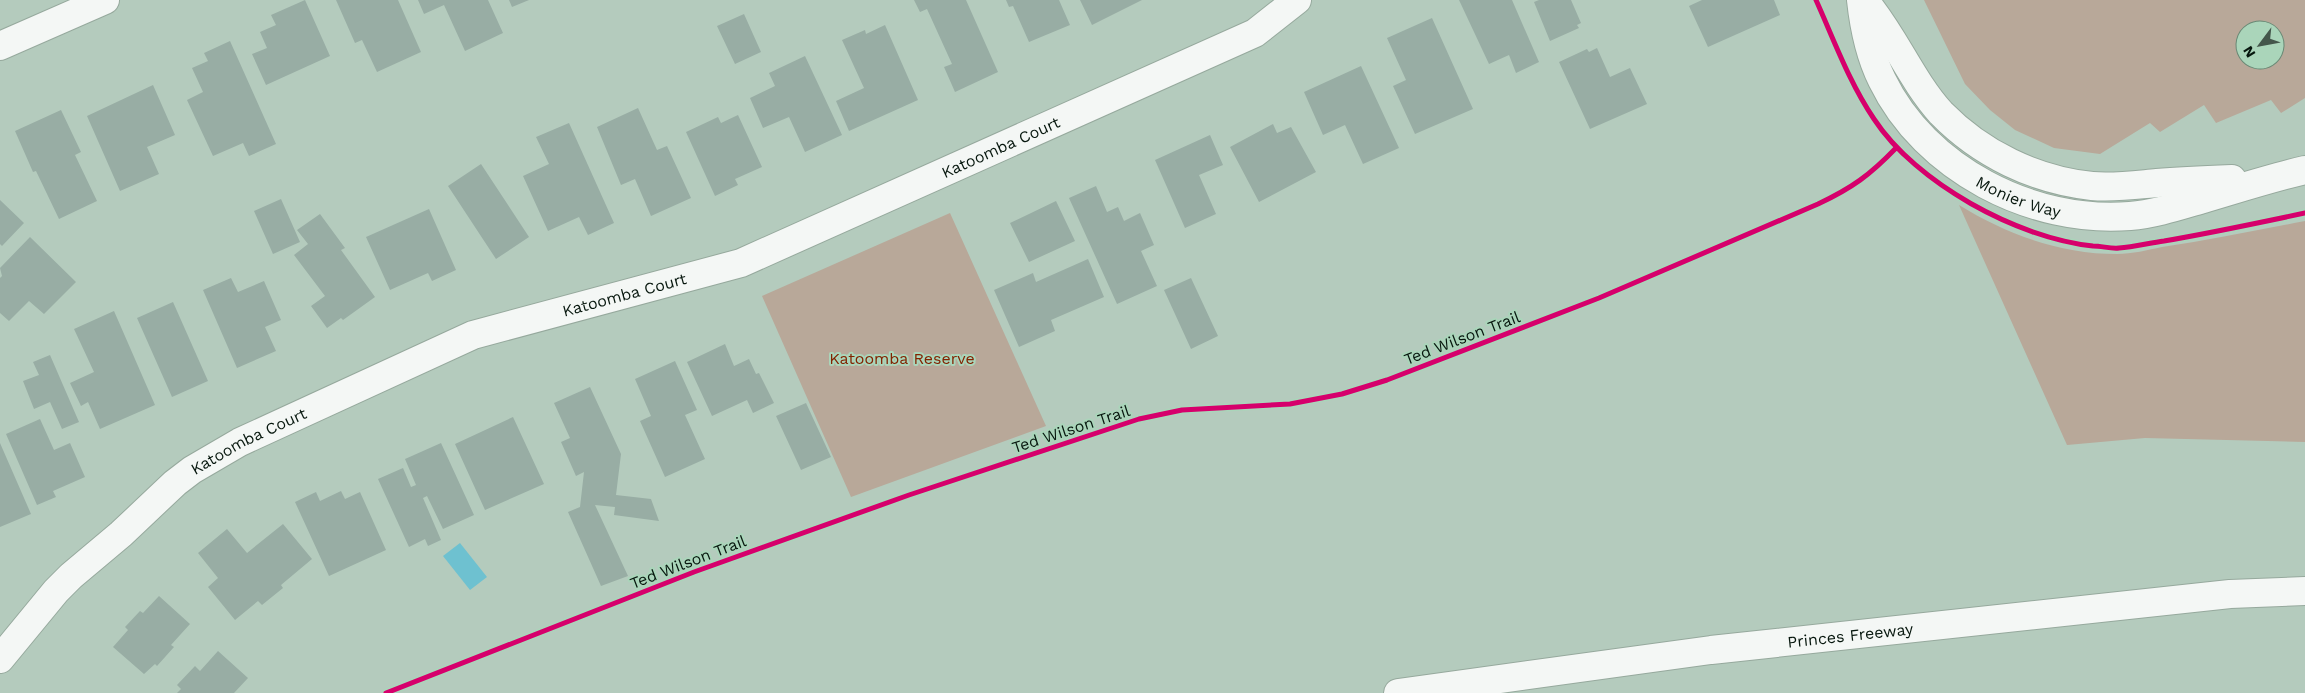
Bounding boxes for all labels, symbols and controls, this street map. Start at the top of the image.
north arrow [2235,20,2285,70]
text: N [2239,43,2259,61]
street label: Katoomba Court [938,112,1063,182]
street label: Monier Way [1973,172,2063,221]
street label: Katoomba Court [560,269,689,320]
street label: Ted Wilson Trail [1401,307,1523,369]
park label: Katoomba Reserve [829,349,975,368]
street label: Ted Wilson Trail [1010,401,1132,457]
street label: Katoomba Court [187,403,310,478]
street label: Ted Wilson Trail [627,531,749,593]
street label: Princes Freeway [1786,619,1915,651]

